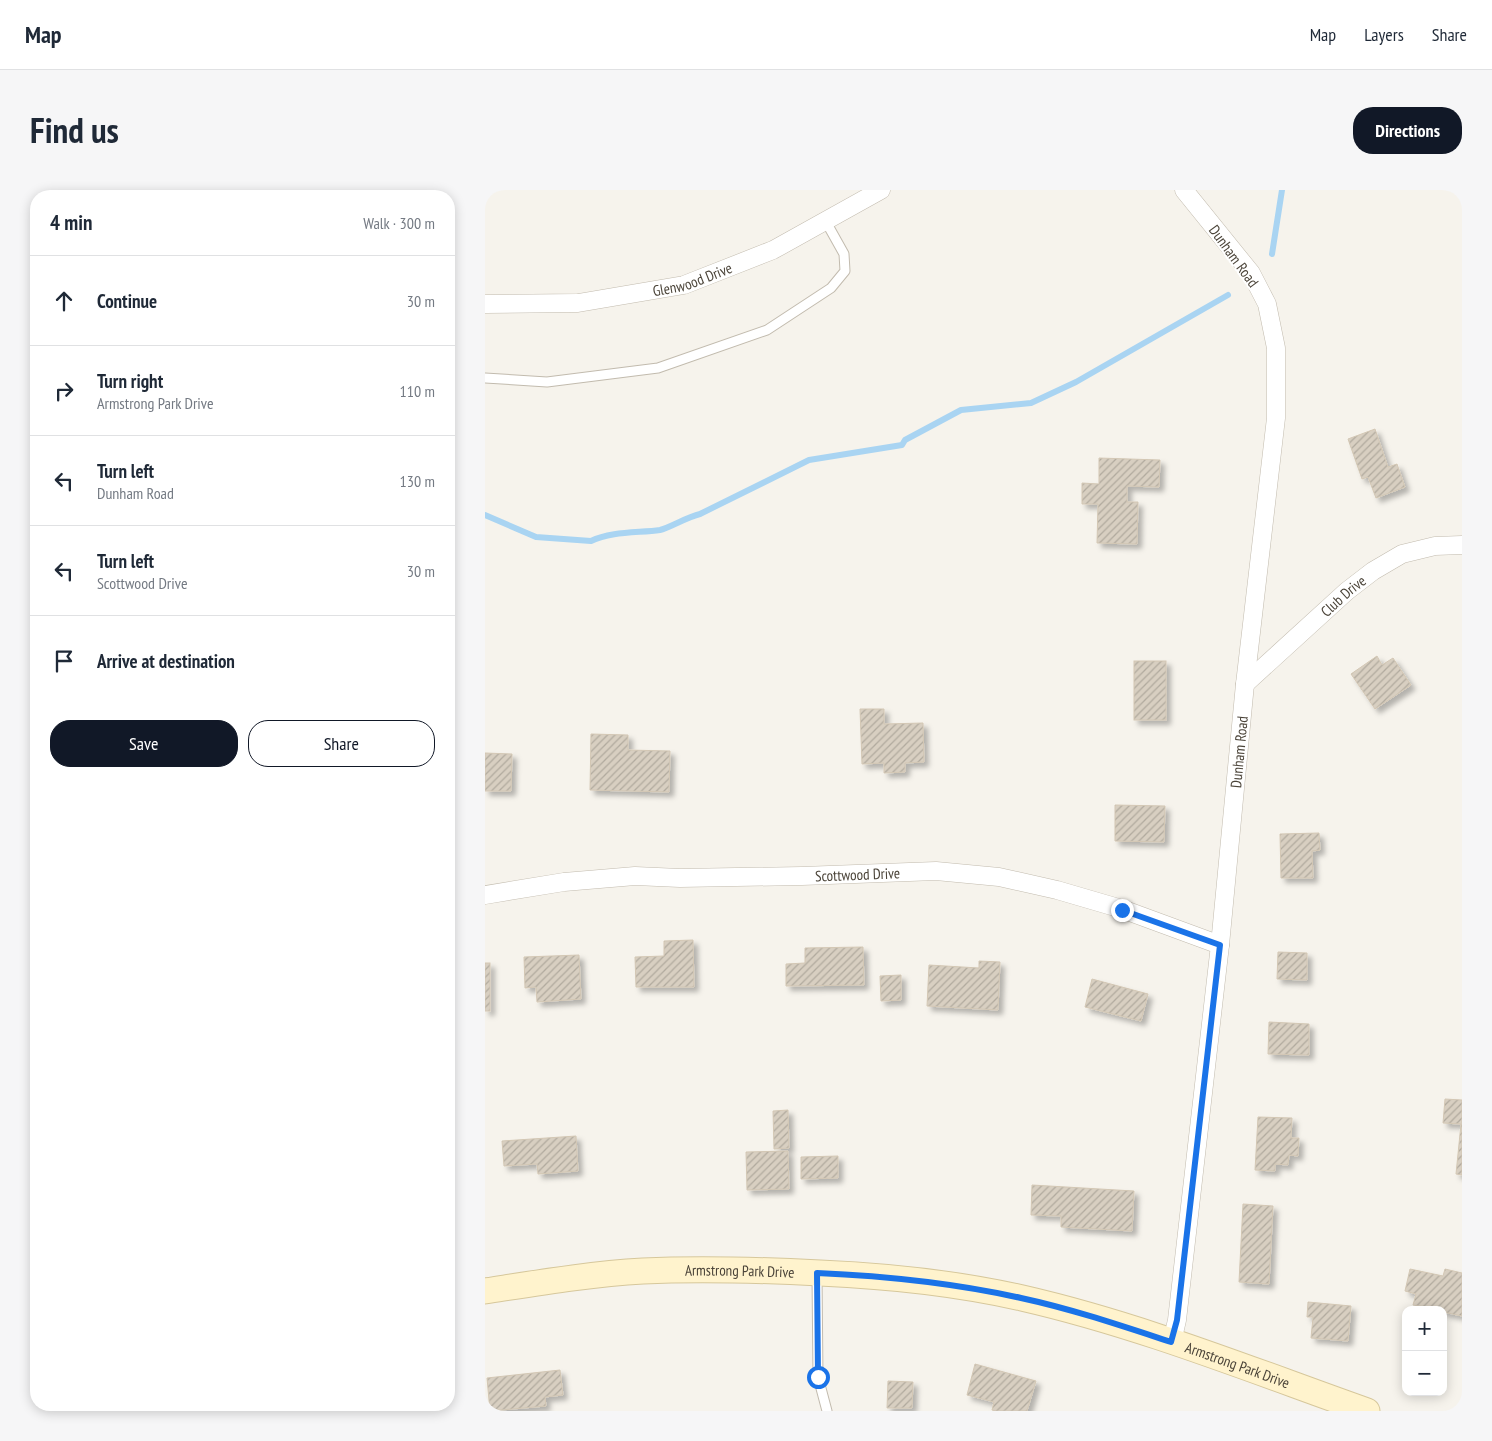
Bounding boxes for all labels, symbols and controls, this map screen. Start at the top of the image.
text: Map [25,19,62,50]
text: Map [1310,23,1336,46]
text: Layers [1364,23,1404,46]
text: Share [1432,23,1467,46]
text: Find us [30,107,119,153]
button: Directions [1353,107,1462,154]
text: 4 min [50,209,92,236]
text: Walk · 300 m [363,213,435,233]
street label: Dunham Road [1205,221,1263,291]
street label: Glenwood Drive [651,258,735,300]
icon: ahead [50,287,78,315]
text: Continue [97,289,157,313]
text: 30 m [407,291,435,311]
text: Turn right [97,369,163,393]
icon: right [50,377,78,405]
text: 110 m [400,381,435,401]
text: Armstrong Park Drive [97,393,214,413]
text: Turn left [97,459,154,483]
icon: left [50,467,78,495]
text: 130 m [400,471,435,491]
text: Dunham Road [97,483,174,503]
text: Turn left [97,549,154,573]
icon: left [50,557,78,585]
text: 30 m [407,561,435,581]
street label: Club Drive [1316,571,1369,620]
text: Scottwood Drive [97,573,188,593]
icon: arrive [50,647,78,675]
text: Arrive at destination [97,649,235,673]
street label: Dunham Road [1226,715,1251,789]
button: Save [50,720,238,767]
button: Share [248,720,435,767]
street label: Scottwood Drive [815,863,900,885]
route end [1111,899,1134,922]
street label: Armstrong Park Drive [685,1260,795,1281]
map controls [1402,1306,1447,1396]
button: + [1402,1306,1447,1351]
street label: Armstrong Park Drive [1183,1337,1293,1392]
button: − [1402,1351,1447,1396]
route start [807,1366,830,1389]

